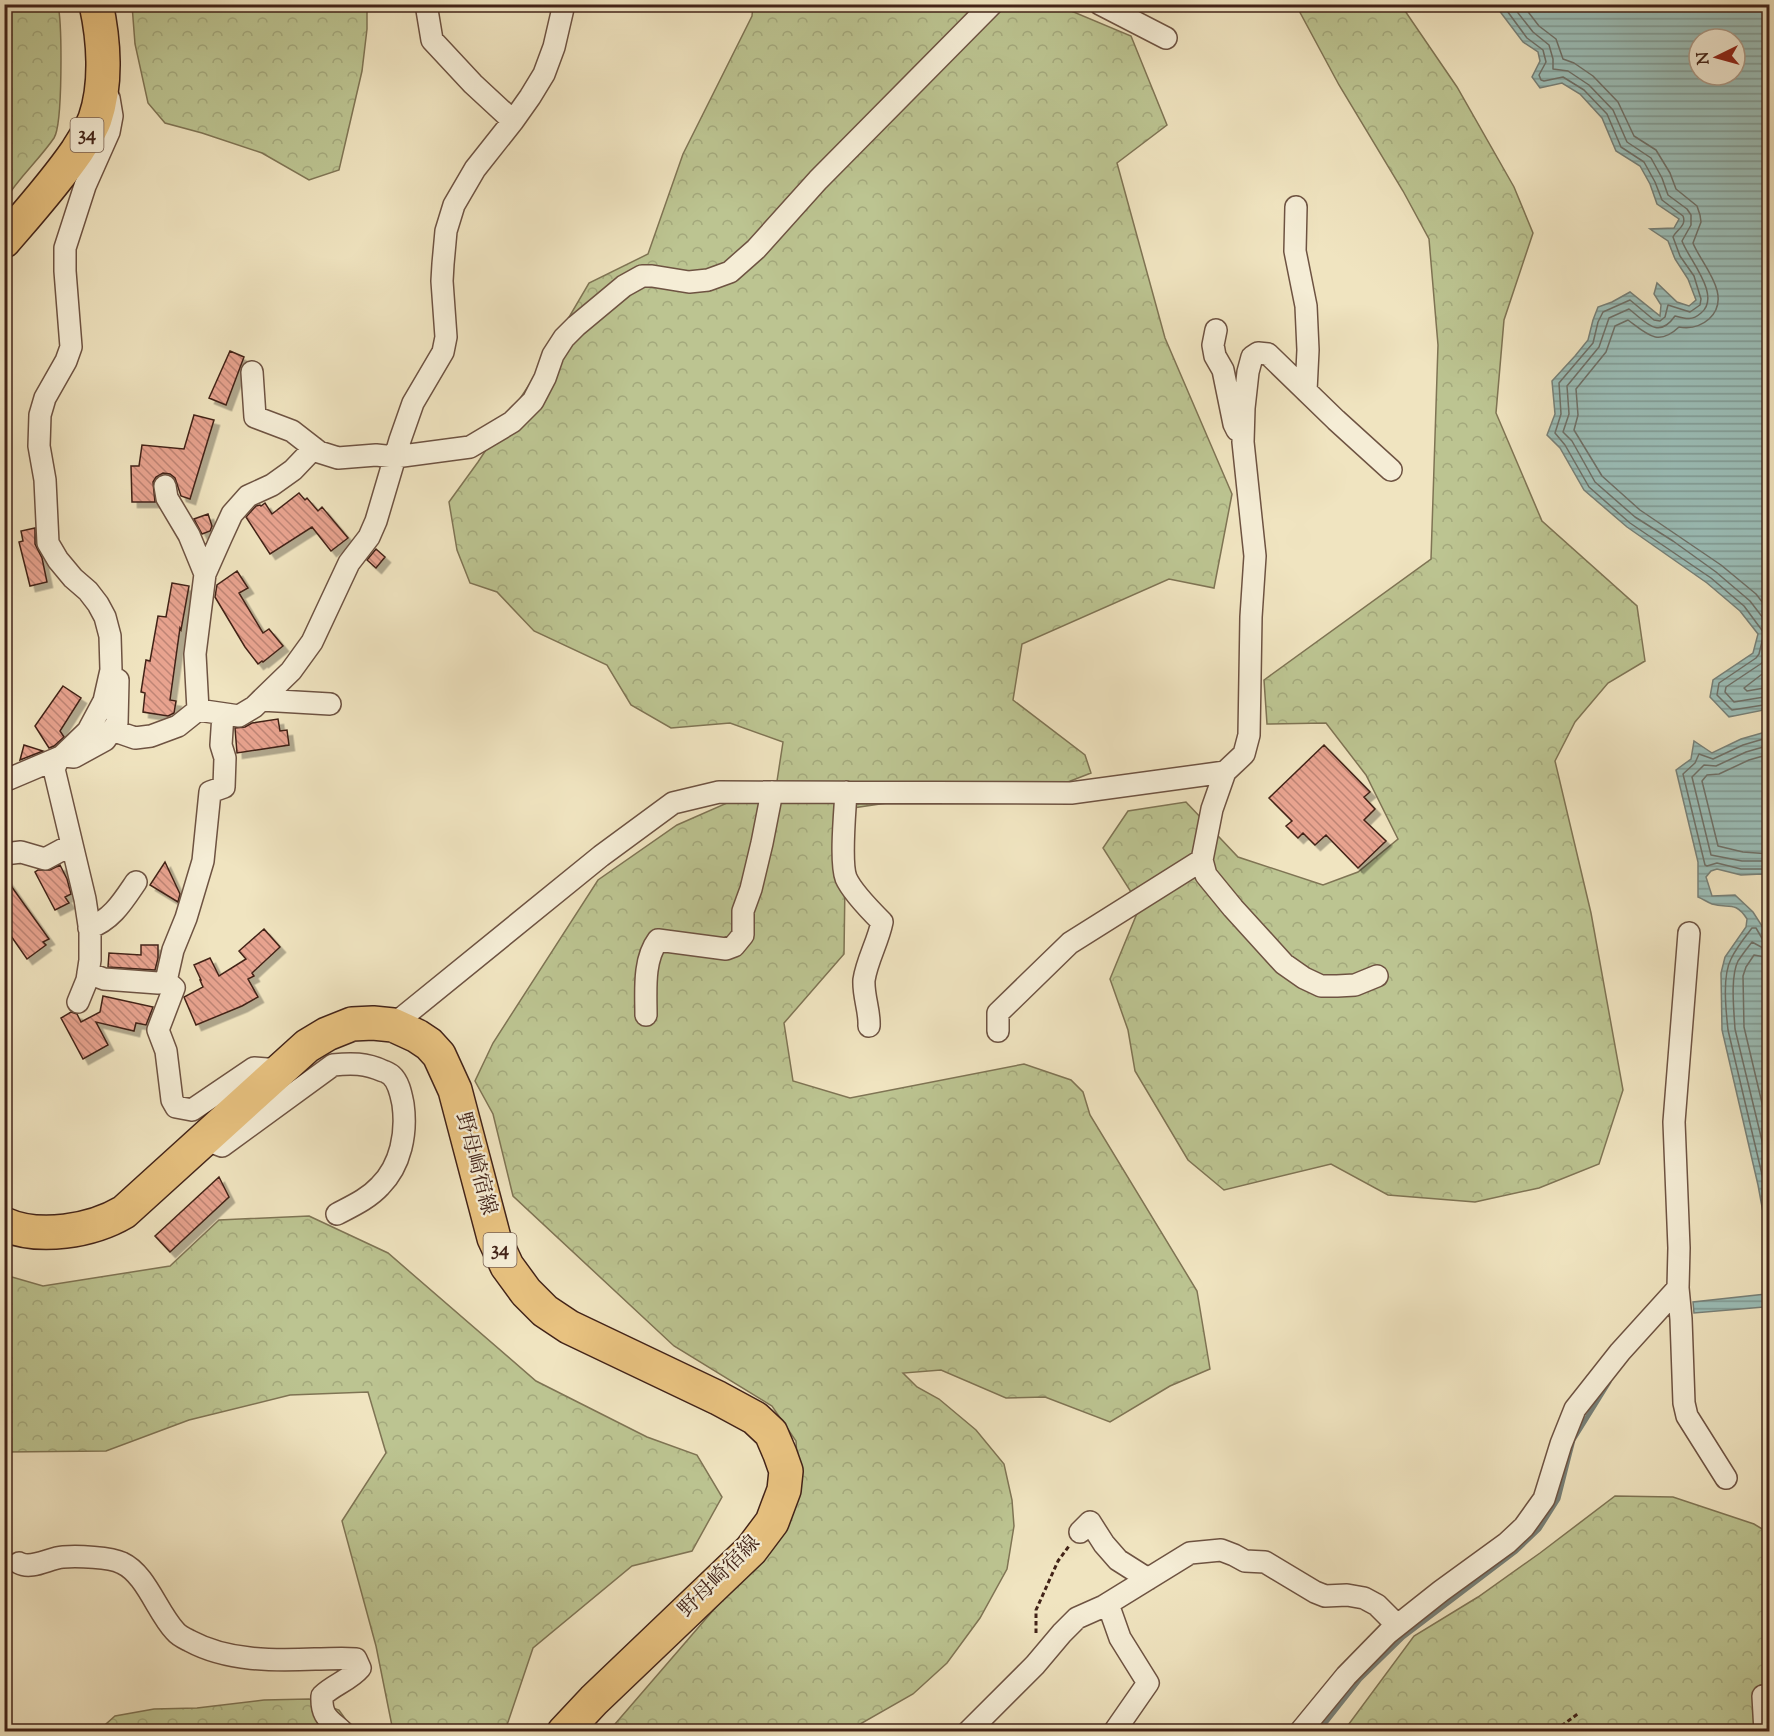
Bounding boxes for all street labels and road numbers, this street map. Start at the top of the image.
road number: 34 [70,118,104,152]
street label: 野母崎宿線 [447,1109,503,1219]
road number: 34 [484,1233,516,1267]
street label: 野母崎宿線 [672,1529,768,1625]

